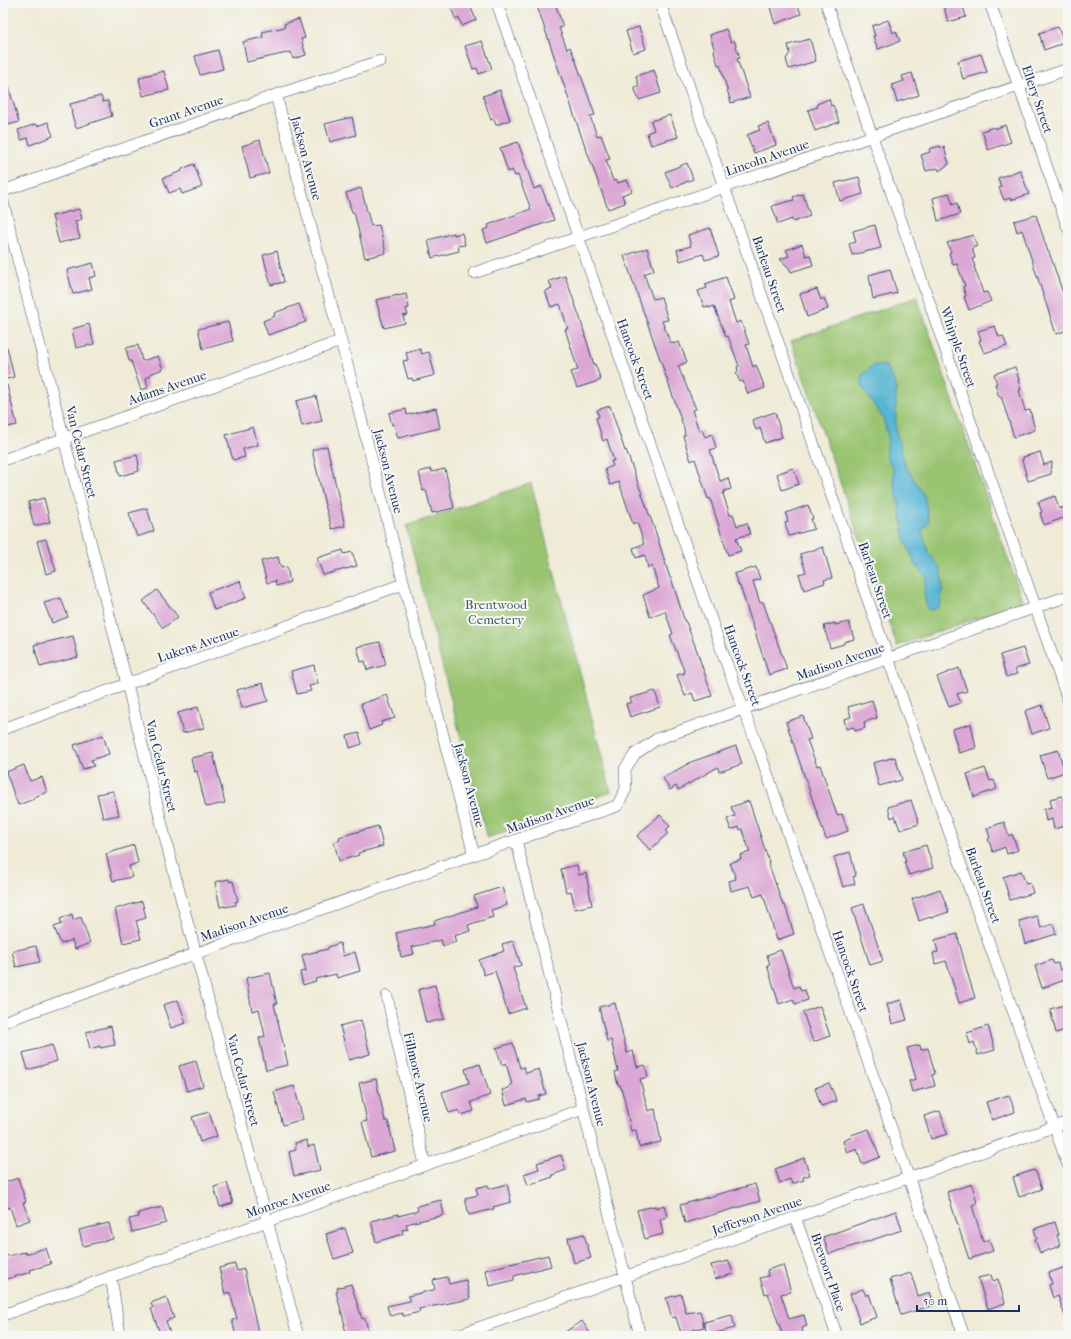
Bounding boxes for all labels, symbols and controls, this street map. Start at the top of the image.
street label: Ellery Street [1019,63,1056,136]
street label: Grant Avenue [147,92,226,131]
street label: Jackson Avenue [288,113,325,202]
street label: Lincoln Avenue [723,136,811,179]
street label: Barleau Street [749,234,790,315]
street label: Whipple Street [937,304,980,390]
street label: Hancock Street [614,316,657,402]
street label: Adams Avenue [125,367,209,408]
street label: Van Cedar Street [63,403,100,500]
street label: Jackson Avenue [371,426,406,515]
street label: Barleau Street [855,540,896,621]
park label: Brentwood Cemetery [465,597,528,627]
street label: Hancock Street [721,622,764,708]
street label: Lukens Avenue [155,623,241,665]
street label: Madison Avenue [794,639,887,684]
street label: Van Cedar Street [143,717,180,814]
street label: Jackson Avenue [451,740,488,829]
street label: Madison Avenue [504,792,597,837]
street label: Barleau Street [963,845,1004,926]
street label: Madison Avenue [198,900,291,945]
street label: Hancock Street [830,928,872,1014]
street label: Van Cedar Street [224,1031,263,1128]
street label: Fillmore Avenue [401,1031,436,1124]
street label: Jackson Avenue [574,1039,609,1128]
street label: Monroe Avenue [244,1178,333,1221]
street label: Jefferson Avenue [709,1193,805,1238]
street label: Brevoort Place [808,1231,849,1314]
scale bar [917,1287,1019,1313]
text: 50 m [923,1294,947,1308]

